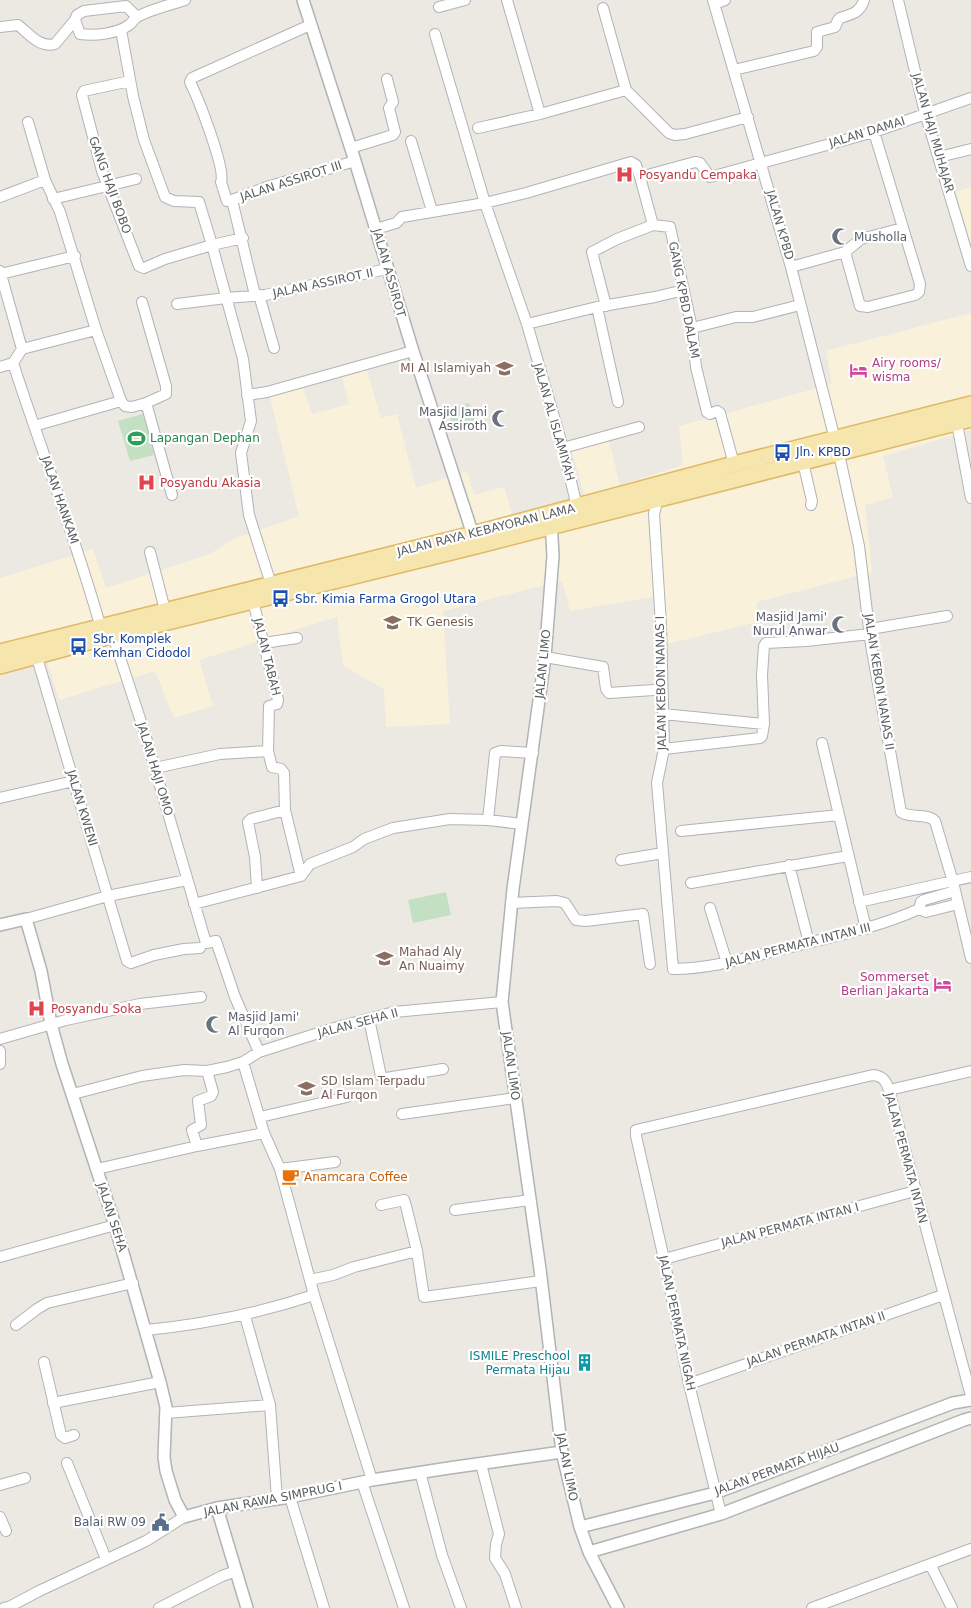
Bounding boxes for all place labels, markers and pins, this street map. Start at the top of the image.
hospital icon: Posyandu Cempaka [615,165,635,185]
place label: Posyandu Cempaka [639,168,757,182]
mosque icon: Musholla [830,227,850,247]
place label: Musholla [854,230,907,244]
place label: Airy rooms/ wisma [872,356,942,384]
school or university icon: MI Al Islamiyah [495,358,515,378]
hotel icon: Airy rooms/ wisma [848,360,868,380]
place label: MI Al Islamiyah [400,361,491,375]
place label: Masjid Jami Assiroth [419,405,487,433]
mosque icon: Masjid Jami Assiroth [491,409,511,429]
sports icon: Lapangan Dephan [126,428,146,448]
place label: Lapangan Dephan [150,431,260,445]
bus stop icon: Jln. KPBD [772,442,792,462]
place label: Jln. KPBD [795,445,851,459]
hospital icon: Posyandu Akasia [136,473,156,493]
place label: Posyandu Akasia [160,476,261,490]
bus stop icon: Sbr. Kimia Farma Grogol Utara [271,589,291,609]
place label: Sbr. Kimia Farma Grogol Utara [295,592,476,606]
place label: Masjid Jami' Nurul Anwar [753,610,827,638]
school or university icon: TK Genesis [383,612,403,632]
mosque icon: Masjid Jami' Nurul Anwar [831,614,851,634]
place label: TK Genesis [406,615,474,629]
place label: Sbr. Komplek Kemhan Cidodol [93,632,191,660]
bus stop icon: Sbr. Komplek Kemhan Cidodol [69,636,89,656]
place label: Mahad Aly An Nuaimy [399,945,465,973]
school or university icon: Mahad Aly An Nuaimy [375,949,395,969]
place label: Sommerset Berlian Jakarta [841,970,929,998]
hotel icon: Sommerset Berlian Jakarta [933,974,953,994]
hospital icon: Posyandu Soka [27,999,47,1019]
place label: Posyandu Soka [51,1002,142,1016]
place label: Masjid Jami' Al Furqon [228,1010,299,1038]
mosque icon: Masjid Jami' Al Furqon [204,1014,224,1034]
place label: SD Islam Terpadu Al Furqon [321,1074,425,1102]
school or university icon: SD Islam Terpadu Al Furqon [297,1078,317,1098]
cafe icon: Anamcara Coffee [280,1167,300,1187]
place label: Anamcara Coffee [304,1170,408,1184]
place label: ISMILE Preschool Permata Hijau [469,1349,570,1377]
building icon: ISMILE Preschool Permata Hijau [574,1353,594,1373]
public building icon: Balai RW 09 [150,1512,170,1532]
place label: Balai RW 09 [74,1515,146,1529]

